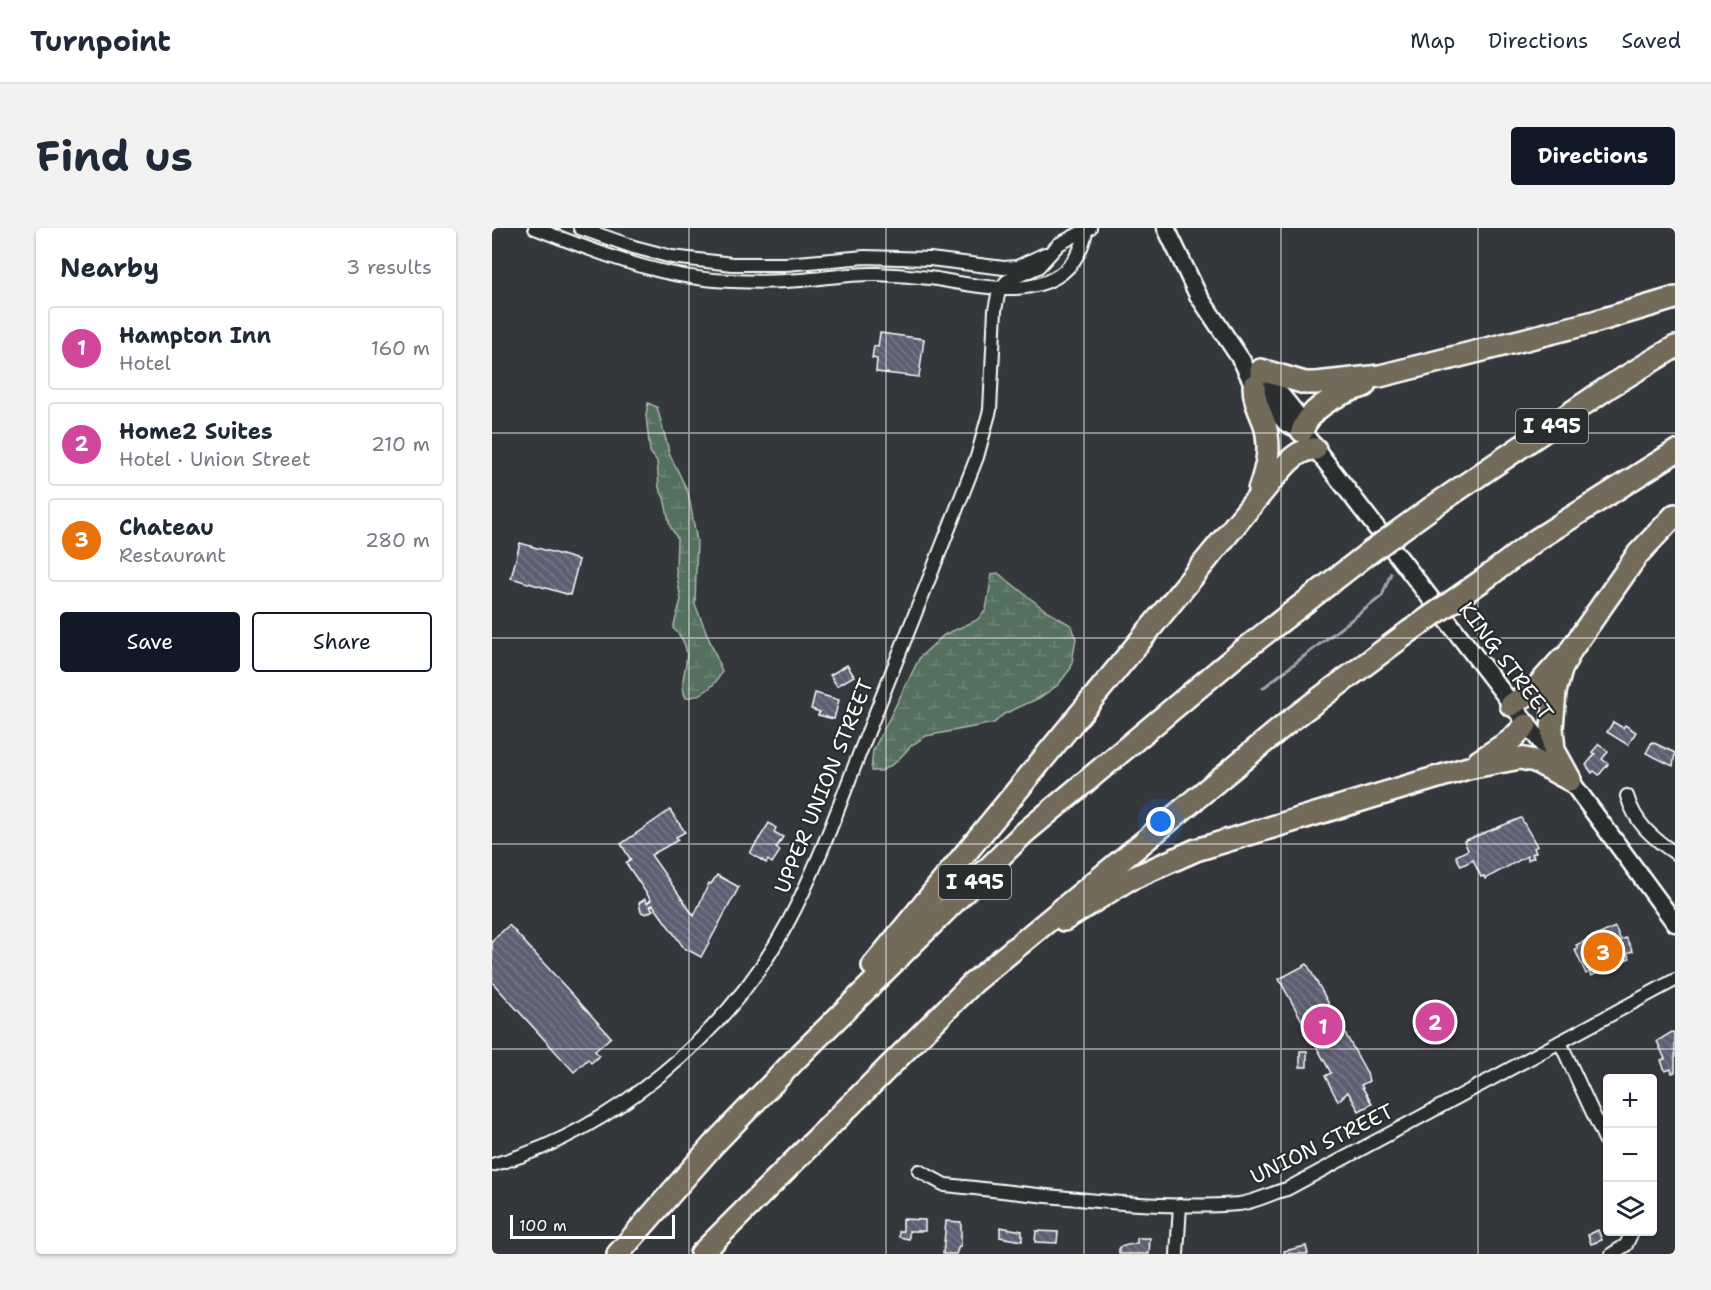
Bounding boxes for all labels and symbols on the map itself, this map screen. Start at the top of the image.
road number: I 495 [1516,409,1588,443]
street label: KING STREET [1452,596,1560,726]
street label: UPPER UNION STREET [768,675,880,897]
your location [1146,807,1175,836]
road number: I 495 [939,865,1011,899]
pin: 3 [1584,930,1622,974]
pin: 2 [1416,1000,1454,1044]
pin: 1 [1304,1004,1342,1048]
street label: UNION STREET [1246,1097,1398,1191]
scale bar [510,1212,675,1240]

